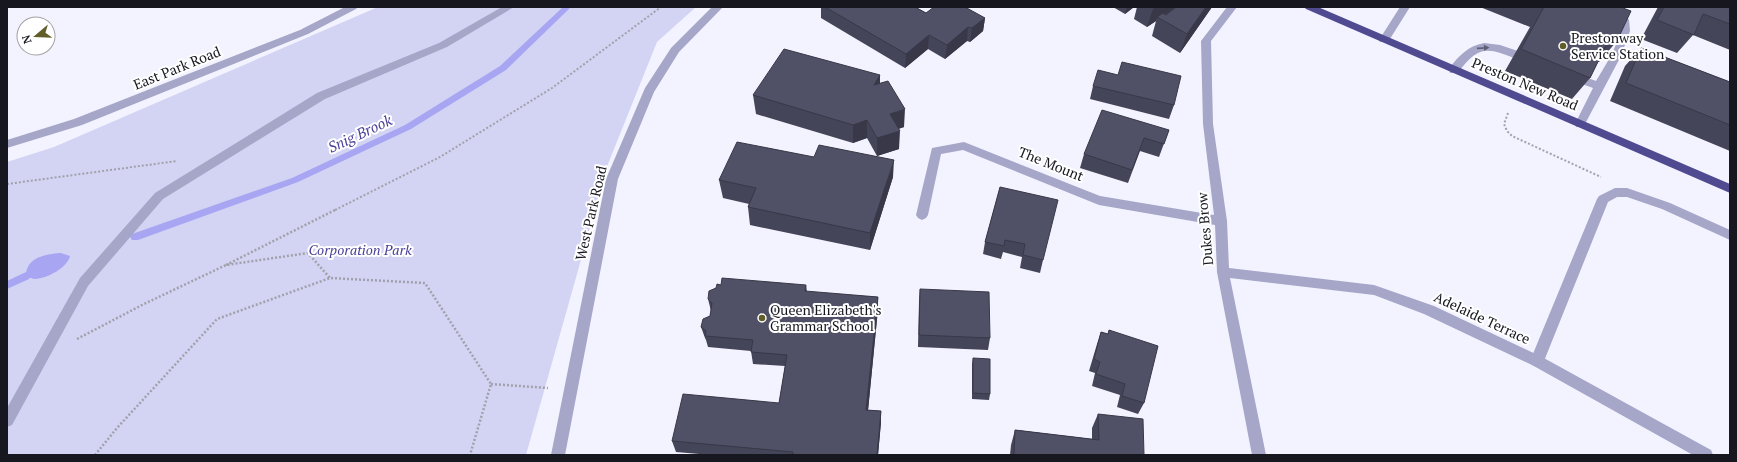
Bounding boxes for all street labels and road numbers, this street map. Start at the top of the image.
street label: East Park Road [130,41,223,94]
street label: Preston New Road [1469,53,1581,115]
street label: The Mount [1016,142,1087,186]
street label: West Park Road [570,164,611,262]
street label: Dukes Brow [1192,191,1217,266]
street label: Adelaide Terrace [1431,287,1533,348]

